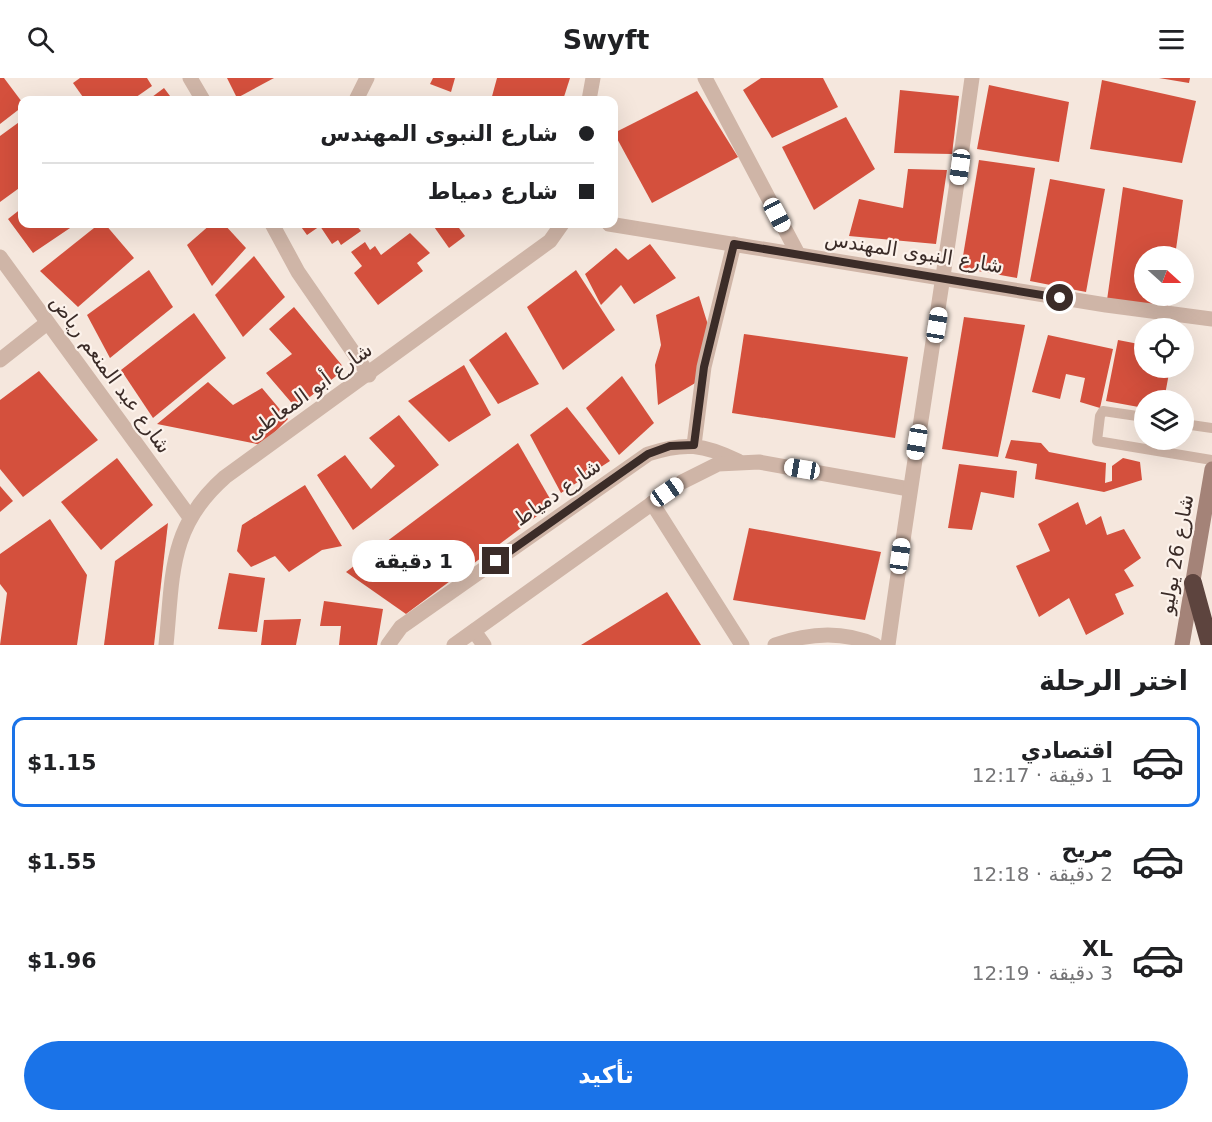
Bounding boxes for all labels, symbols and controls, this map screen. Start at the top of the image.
icon: search [24,23,57,56]
icon: menu [1155,23,1188,56]
text: Swyft [563,24,649,55]
text: شارع النبوى المهندس [320,121,558,146]
car [949,148,971,186]
text: شارع دمياط [428,179,558,204]
car [761,195,793,235]
street label: شارع النبوى المهندس [823,226,1005,278]
north arrow [1134,246,1194,306]
map controls [1134,246,1194,450]
route start [1046,284,1073,311]
street label: شارع عبد المنعم رياض [46,290,176,458]
car [925,306,949,344]
button: locate [1134,318,1194,378]
street label: شارع أبو المعاطى [241,336,377,445]
button: layers [1134,390,1194,450]
car [905,423,929,461]
street label: شارع دمياط [509,453,605,531]
car [783,457,821,481]
car [647,474,687,510]
street label: شارع 26 يوليو [1154,492,1198,617]
car [889,537,911,575]
callout: 1 دقيقة [352,540,475,582]
route end [482,547,509,574]
text: 1 دقيقة [374,549,453,573]
text: اختر الرحلة [1039,665,1188,696]
icon: car [1131,735,1185,789]
text: اقتصادي [1021,738,1113,763]
text: $1.15 [27,750,97,775]
text: 1 دقيقة · 12:17 [972,763,1113,787]
icon: car [1131,834,1185,888]
text: مريح [1062,837,1113,862]
text: $1.55 [27,849,97,874]
text: 2 دقيقة · 12:18 [972,862,1113,886]
icon: car [1131,933,1185,987]
text: XL [1082,936,1113,961]
text: $1.96 [27,948,97,973]
text: 3 دقيقة · 12:19 [972,961,1113,985]
button: تأكيد [24,1041,1188,1110]

